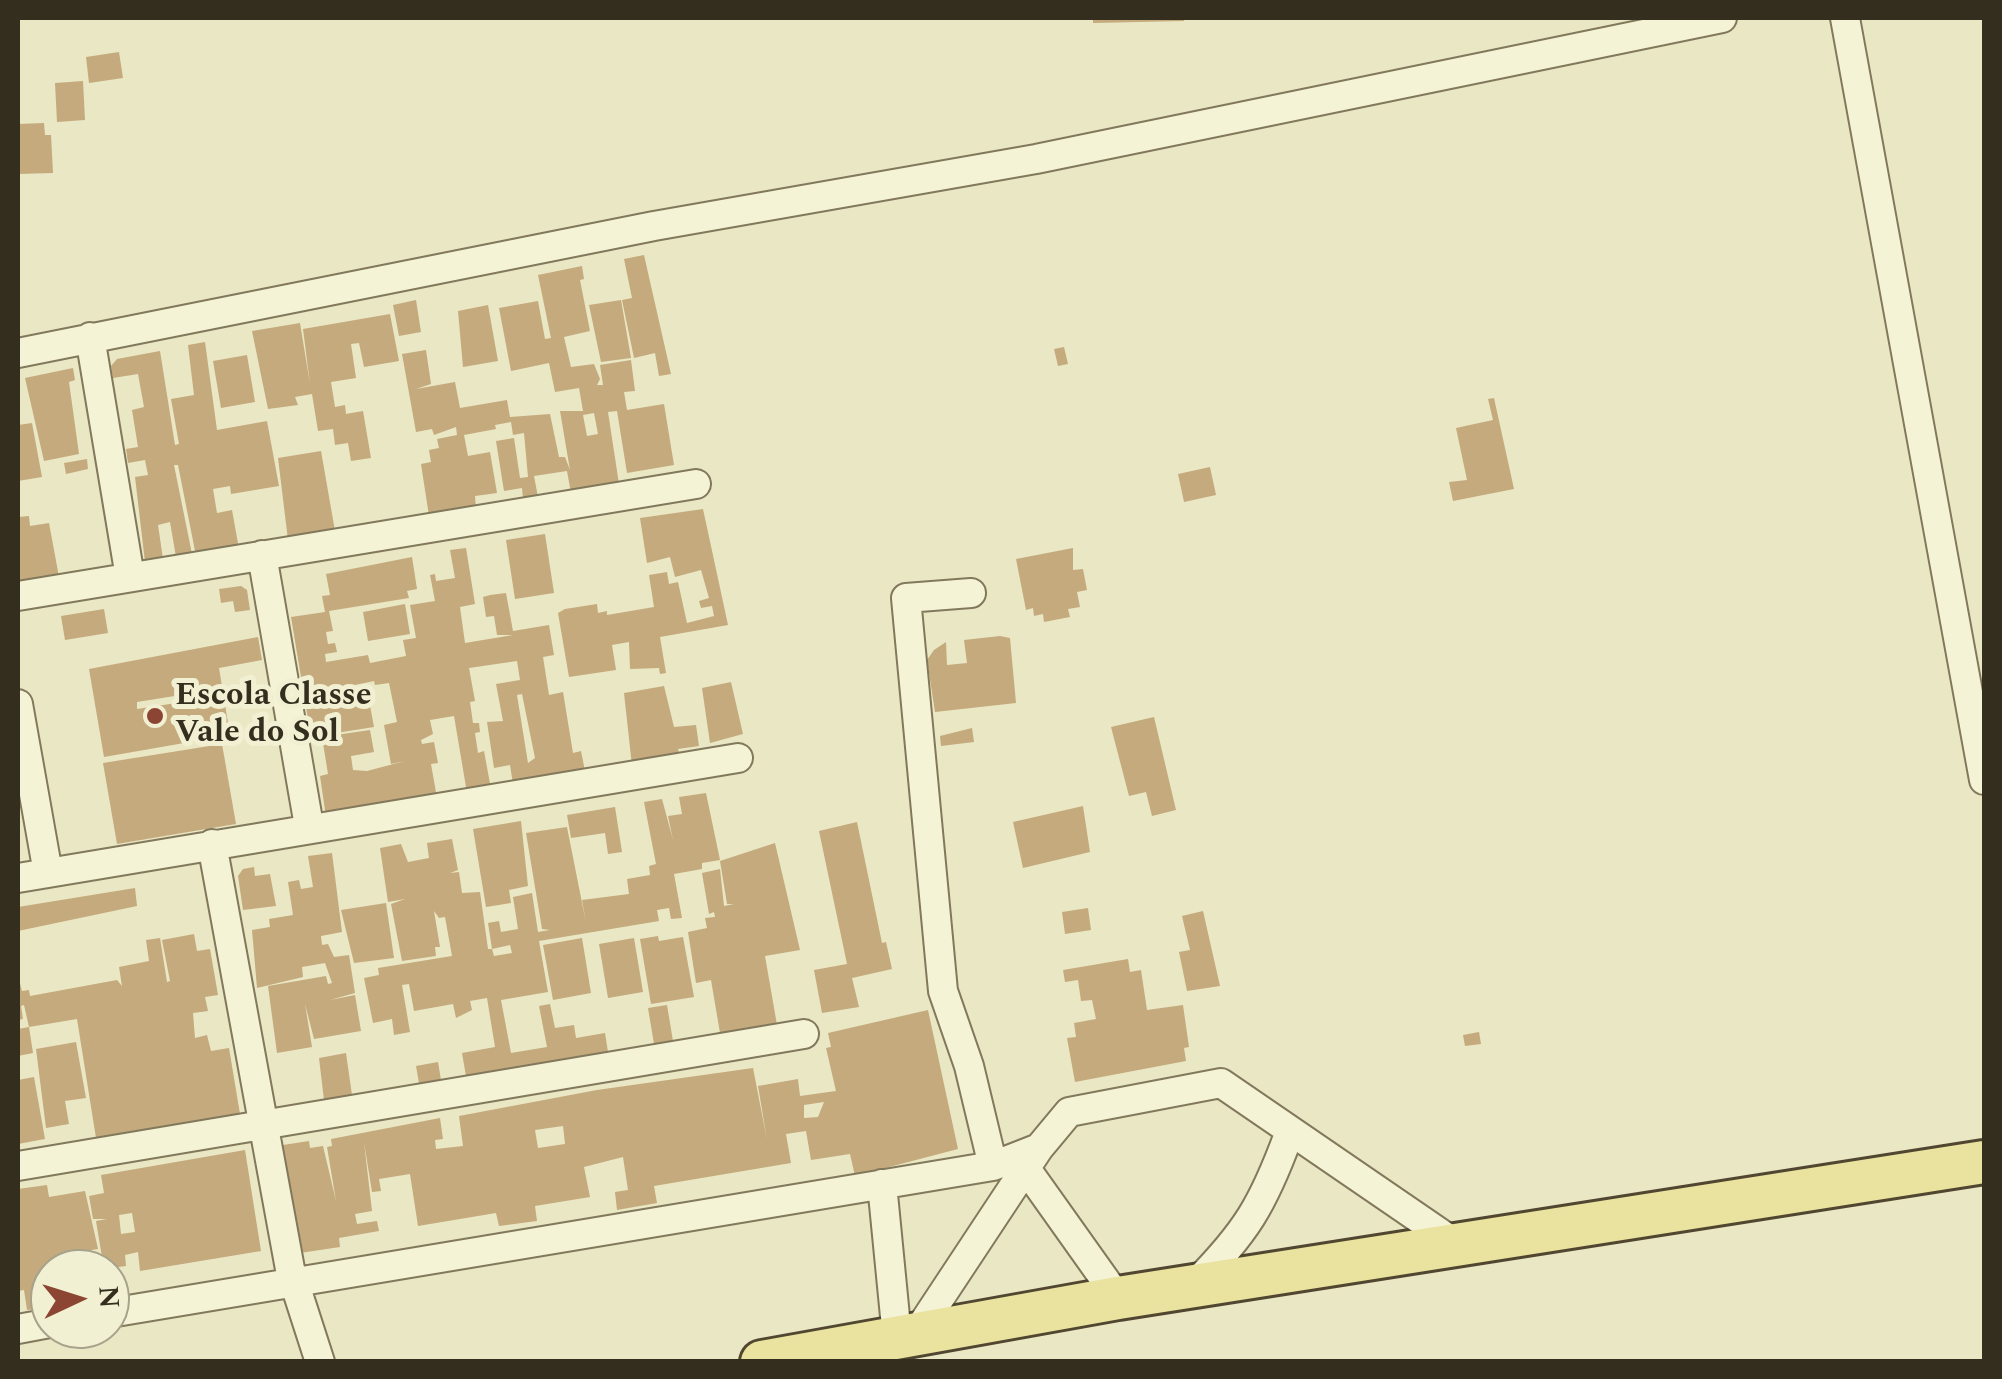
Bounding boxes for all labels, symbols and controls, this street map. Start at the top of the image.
place label: Escola Classe Vale do Sol [175,679,372,754]
marker: Escola Classe Vale do Sol [144,705,166,727]
north arrow [30,1249,130,1349]
text: N [86,1284,131,1310]

